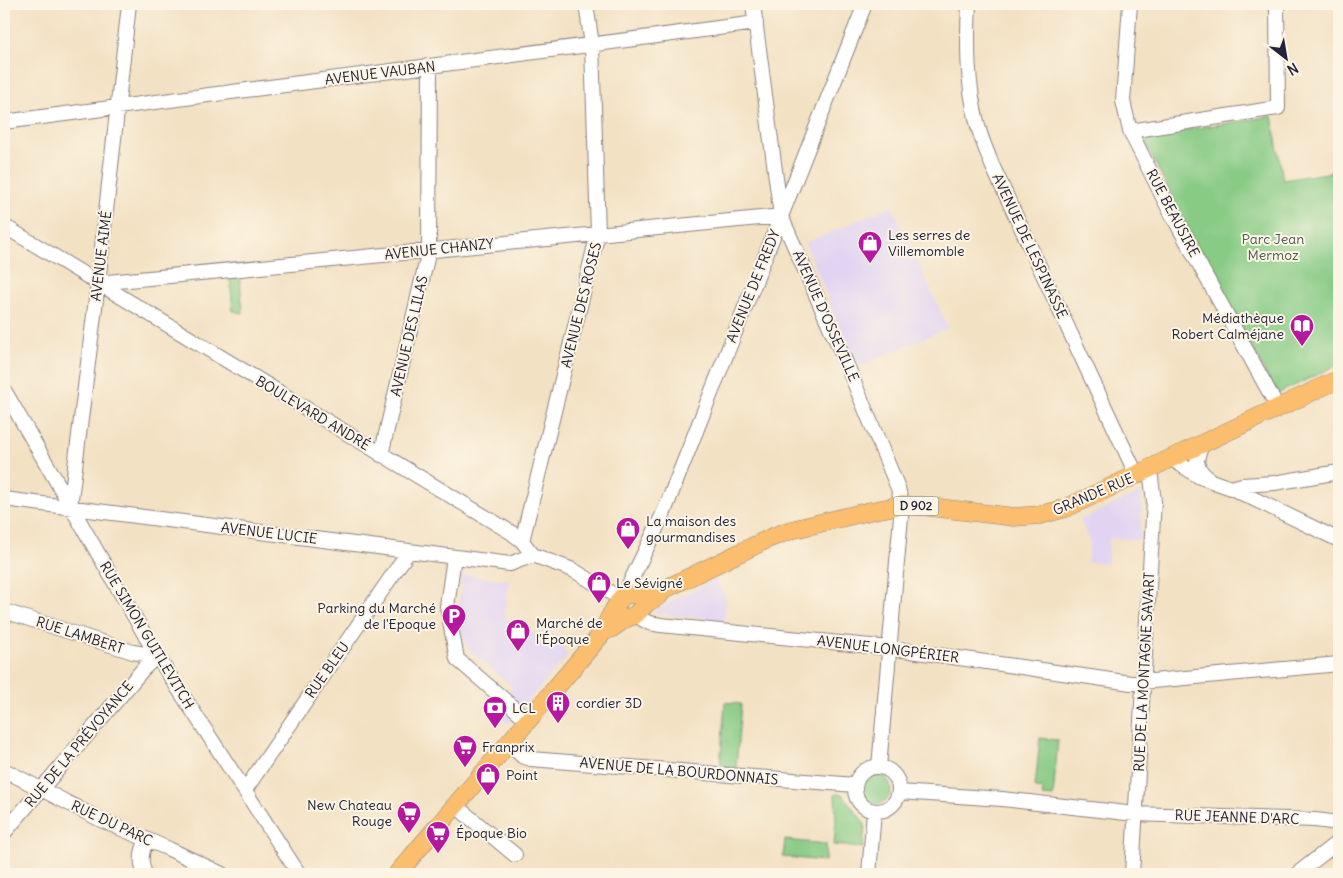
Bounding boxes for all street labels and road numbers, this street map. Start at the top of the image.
street label: AVENUE VAUBAN [324,57,436,89]
street label: RUE BEAUSIRE [1142,166,1204,260]
street label: AVENUE DE LESPINASSE [988,170,1072,322]
street label: AVENUE AIMÉ [87,210,115,302]
street label: AVENUE DE FREDY [722,227,784,345]
street label: AVENUE CHANZY [383,234,495,264]
street label: AVENUE DES ROSES [557,240,605,370]
street label: AVENUE D'OSSEVILLE [789,248,863,384]
street label: AVENUE DES LILAS [386,274,432,398]
street label: BOULEVARD ANDRÉ [252,372,374,454]
street label: GRANDE RUE [1050,469,1136,519]
road number: D 902 [894,496,938,516]
street label: AVENUE LUCIE [220,518,318,548]
street label: RUE SIMON GUITLEVITCH [96,558,198,712]
street label: RUE DE LA MONTAGNE SAVART [1130,572,1158,772]
street label: RUE LAMBERT [34,612,126,658]
street label: AVENUE LONGPÉRIER [816,631,960,667]
street label: RUE BLEU [301,638,353,702]
street label: RUE DE LA PRÉVOYANCE [21,677,137,811]
street label: AVENUE DE LA BOURDONNAIS [579,753,779,789]
street label: RUE DU PARC [68,796,156,850]
street label: RUE JEANNE D'ARC [1174,806,1300,828]

